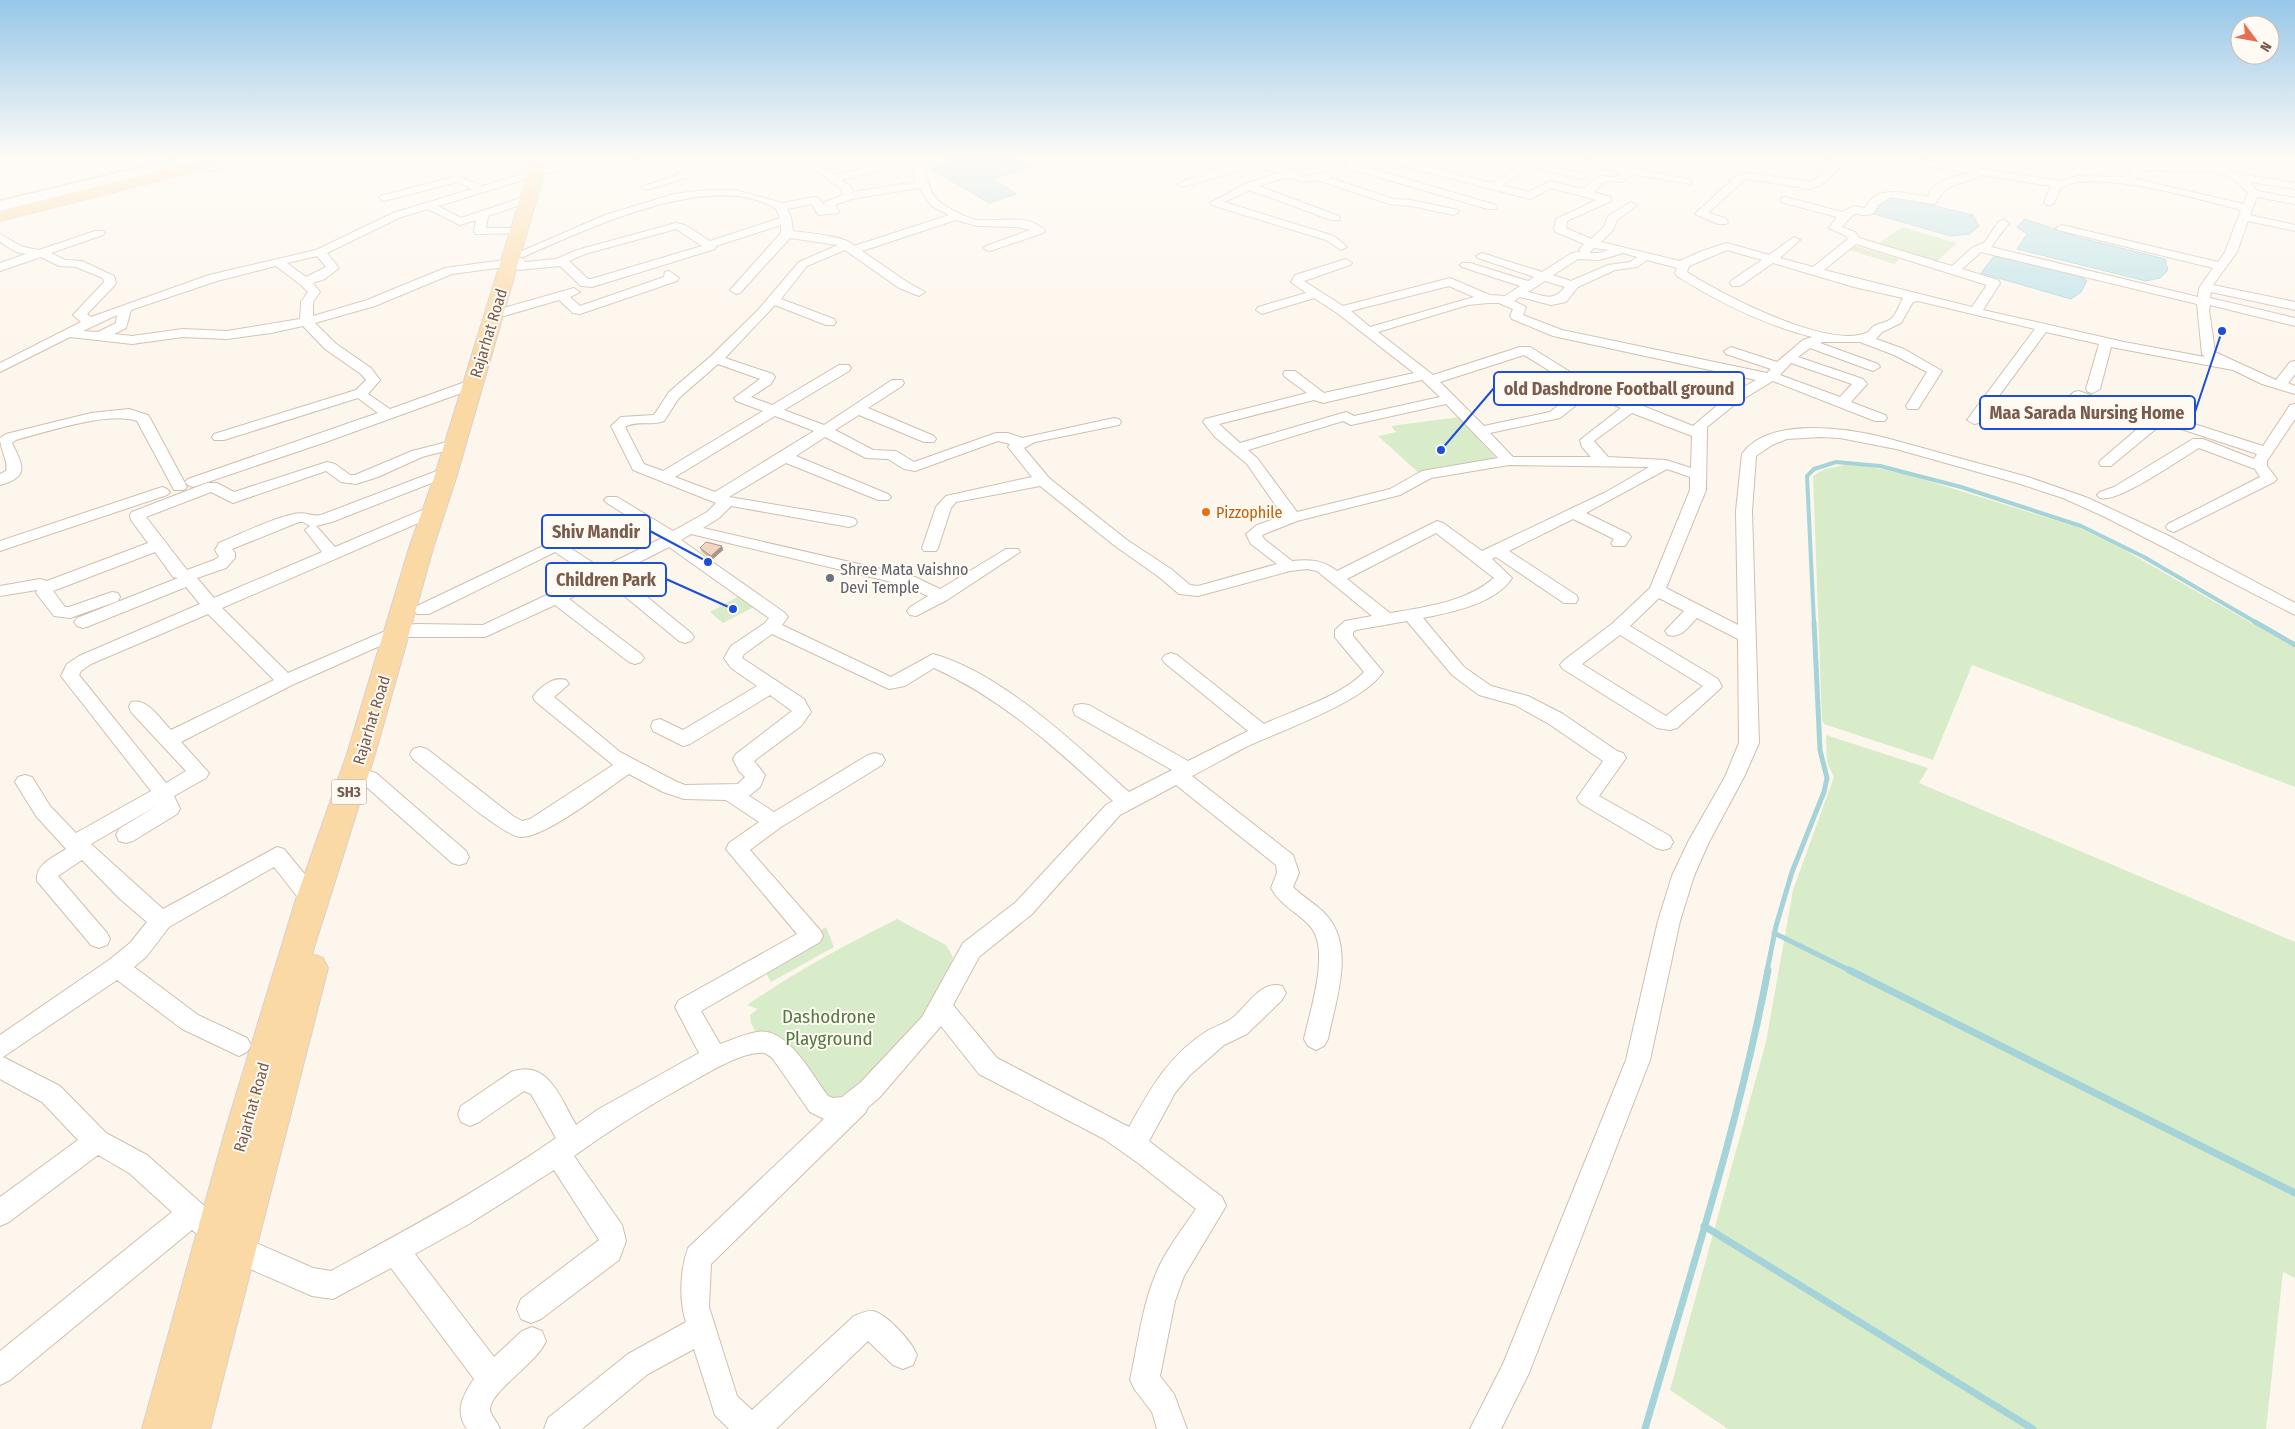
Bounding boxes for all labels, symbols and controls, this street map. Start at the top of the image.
north arrow [2230,15,2280,65]
text: N [2256,39,2275,55]
street label: Rajarhat Road [466,286,511,380]
callout: old Dashdrone Football ground [1494,372,1744,405]
text: old Dashdrone Football ground [1504,378,1734,400]
callout: Maa Sarada Nursing Home [1980,396,2195,429]
text: Maa Sarada Nursing Home [1990,402,2184,424]
place label: Pizzophile [1216,503,1282,522]
marker: Pizzophile [1200,506,1212,518]
callout: Shiv Mandir [542,515,650,548]
text: Shiv Mandir [552,521,640,543]
place label: Shree Mata Vaishno Devi Temple [840,560,969,597]
callout: Children Park [546,563,666,596]
text: Children Park [556,569,657,591]
marker: Shree Mata Vaishno Devi Temple [824,572,836,584]
street label: Rajarhat Road [349,673,394,767]
road number: SH3 [332,780,366,804]
park label: Dashodrone Playground [782,1005,876,1050]
street label: Rajarhat Road [230,1060,273,1154]

